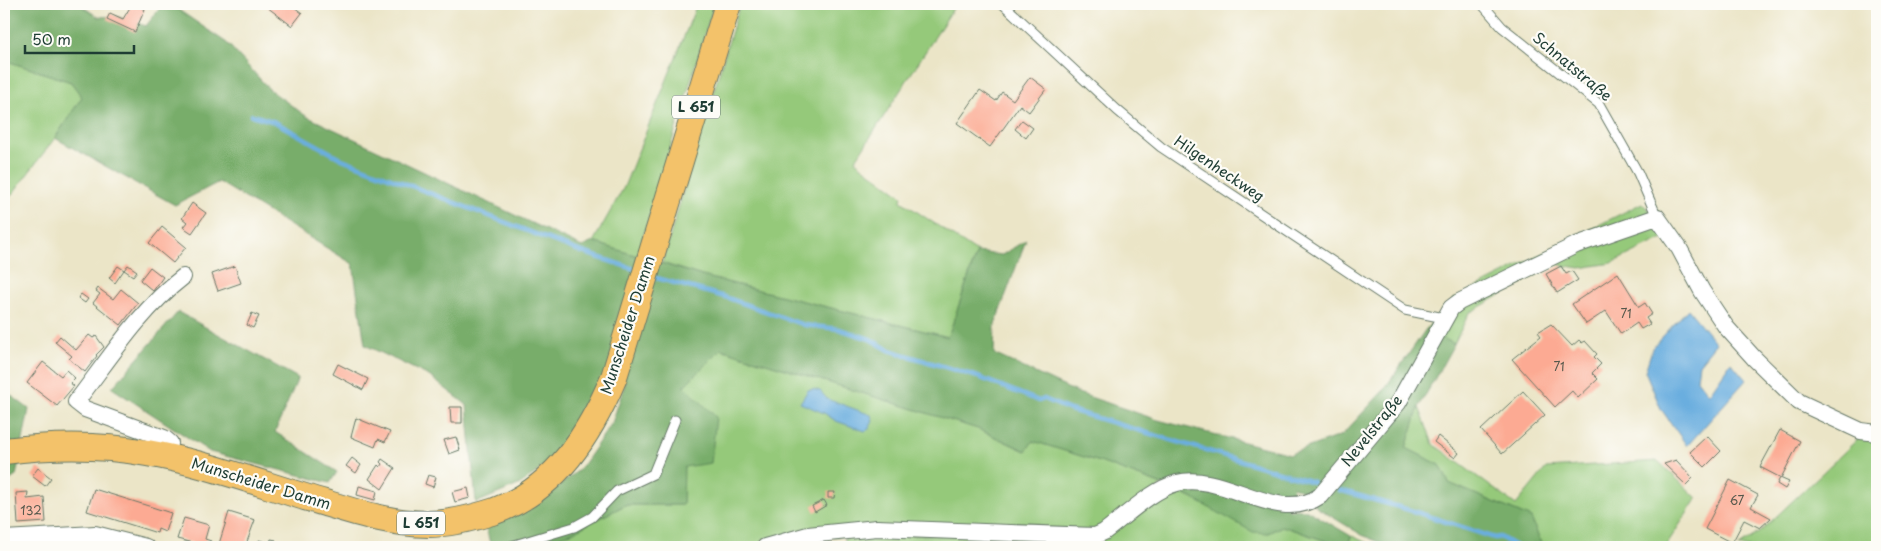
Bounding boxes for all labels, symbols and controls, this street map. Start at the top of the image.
scale bar [25,22,134,54]
street label: Schnatstraße [1528,26,1618,106]
text: 50 m [32,27,71,50]
road number: L 651 [672,95,720,118]
street label: Hilgenheckweg [1170,129,1270,207]
street label: Munscheider Damm [593,252,660,397]
house number: 71 [1620,304,1632,322]
house number: 71 [1553,357,1565,375]
street label: Nevelstraße [1335,389,1407,471]
street label: Munscheider Damm [189,450,334,515]
house number: 67 [1730,491,1745,509]
house number: 132 [20,501,42,519]
road number: L 651 [397,512,445,534]

